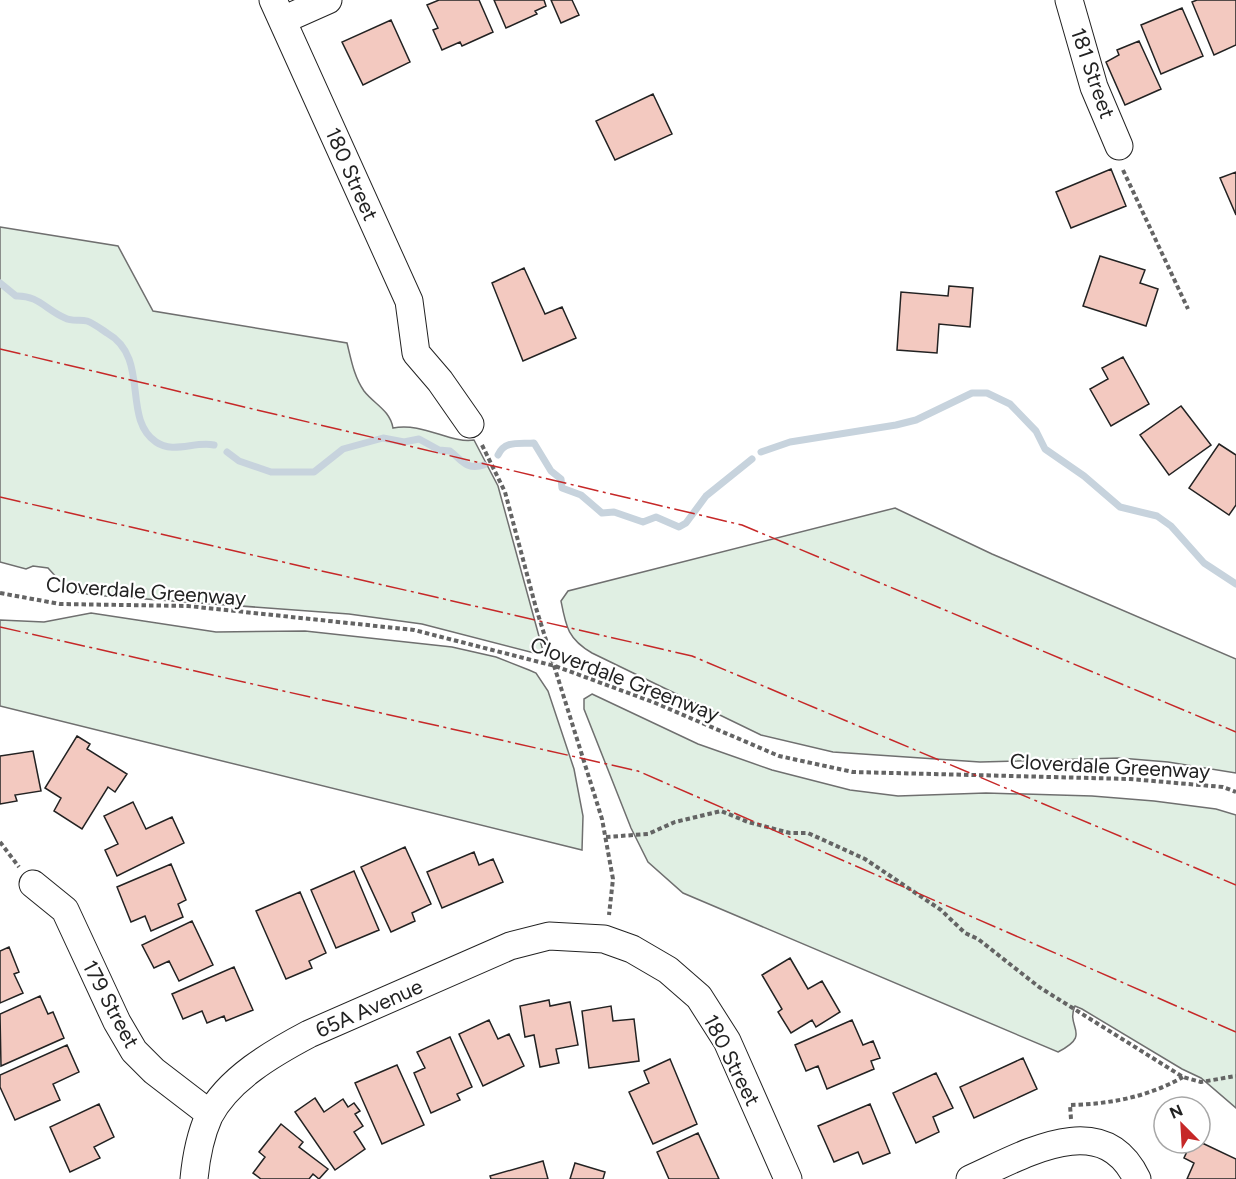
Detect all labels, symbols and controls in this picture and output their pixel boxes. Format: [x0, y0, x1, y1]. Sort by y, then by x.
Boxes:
street label: 181 Street [1066, 24, 1120, 122]
street label: 180 Street [320, 124, 384, 224]
street label: Cloverdale Greenway [45, 572, 247, 610]
street label: Cloverdale Greenway [527, 631, 723, 727]
street label: Cloverdale Greenway [1009, 748, 1211, 784]
street label: 179 Street [77, 956, 145, 1052]
street label: 65A Avenue [312, 973, 426, 1043]
street label: 180 Street [698, 1010, 766, 1110]
north arrow [1152, 1095, 1212, 1155]
text: N [1167, 1101, 1186, 1123]

